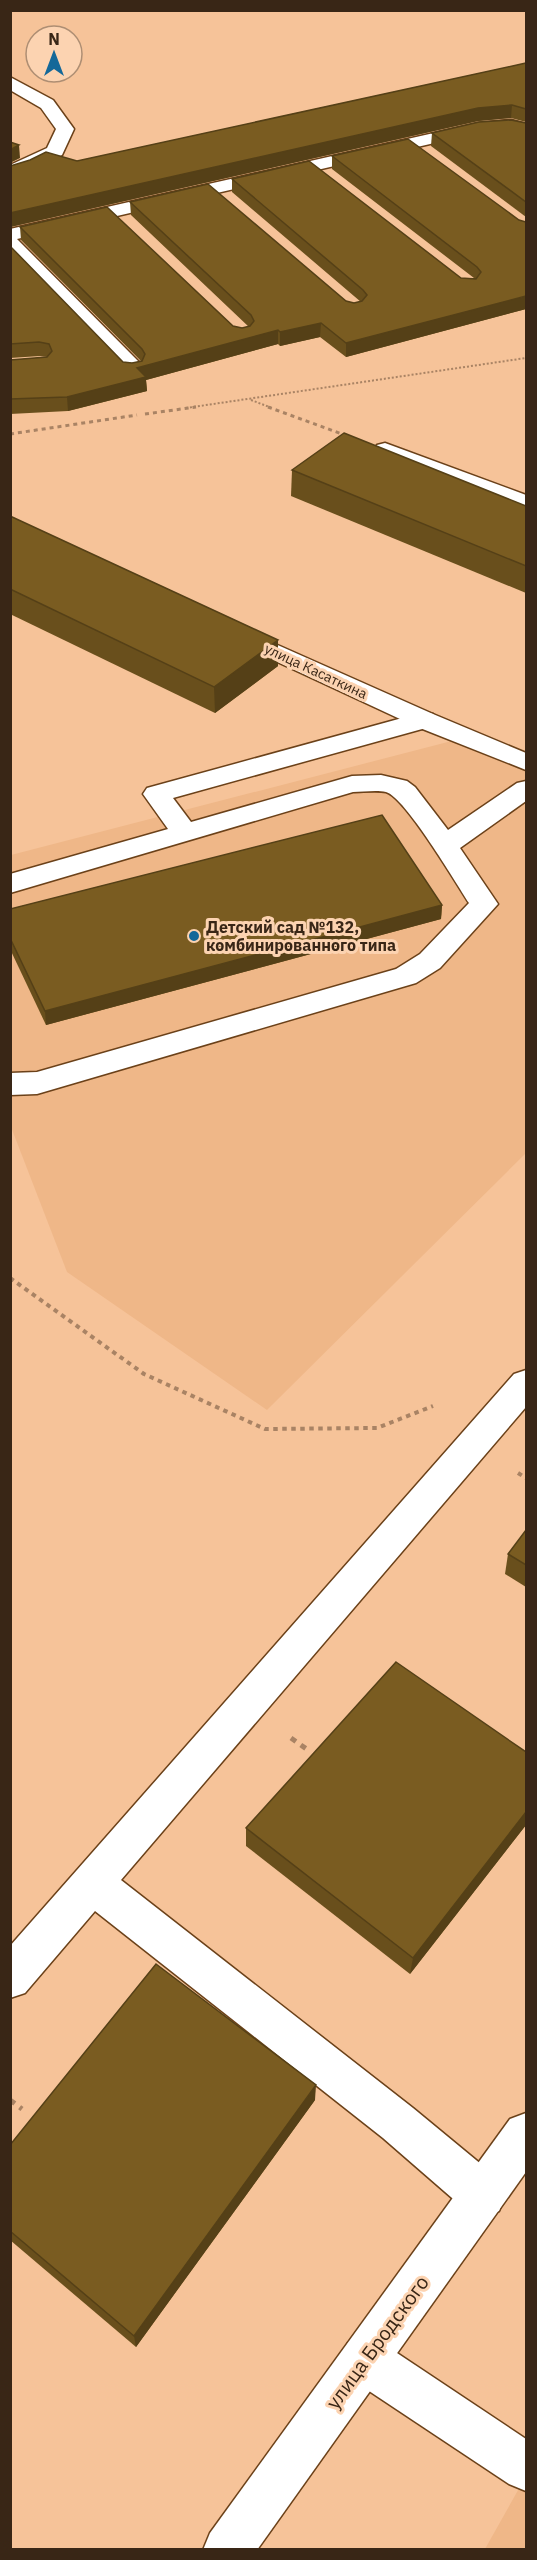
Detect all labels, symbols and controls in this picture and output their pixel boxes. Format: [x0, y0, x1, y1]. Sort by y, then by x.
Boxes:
north arrow [24, 24, 84, 84]
text: N [48, 29, 60, 49]
street label: улица Касаткина [262, 639, 371, 703]
place label: Детский сад №132, комбинированного типа [206, 917, 396, 955]
marker: Детский сад №132, комбинированного типа [187, 929, 201, 943]
street label: улица Бродского [319, 2270, 435, 2414]

